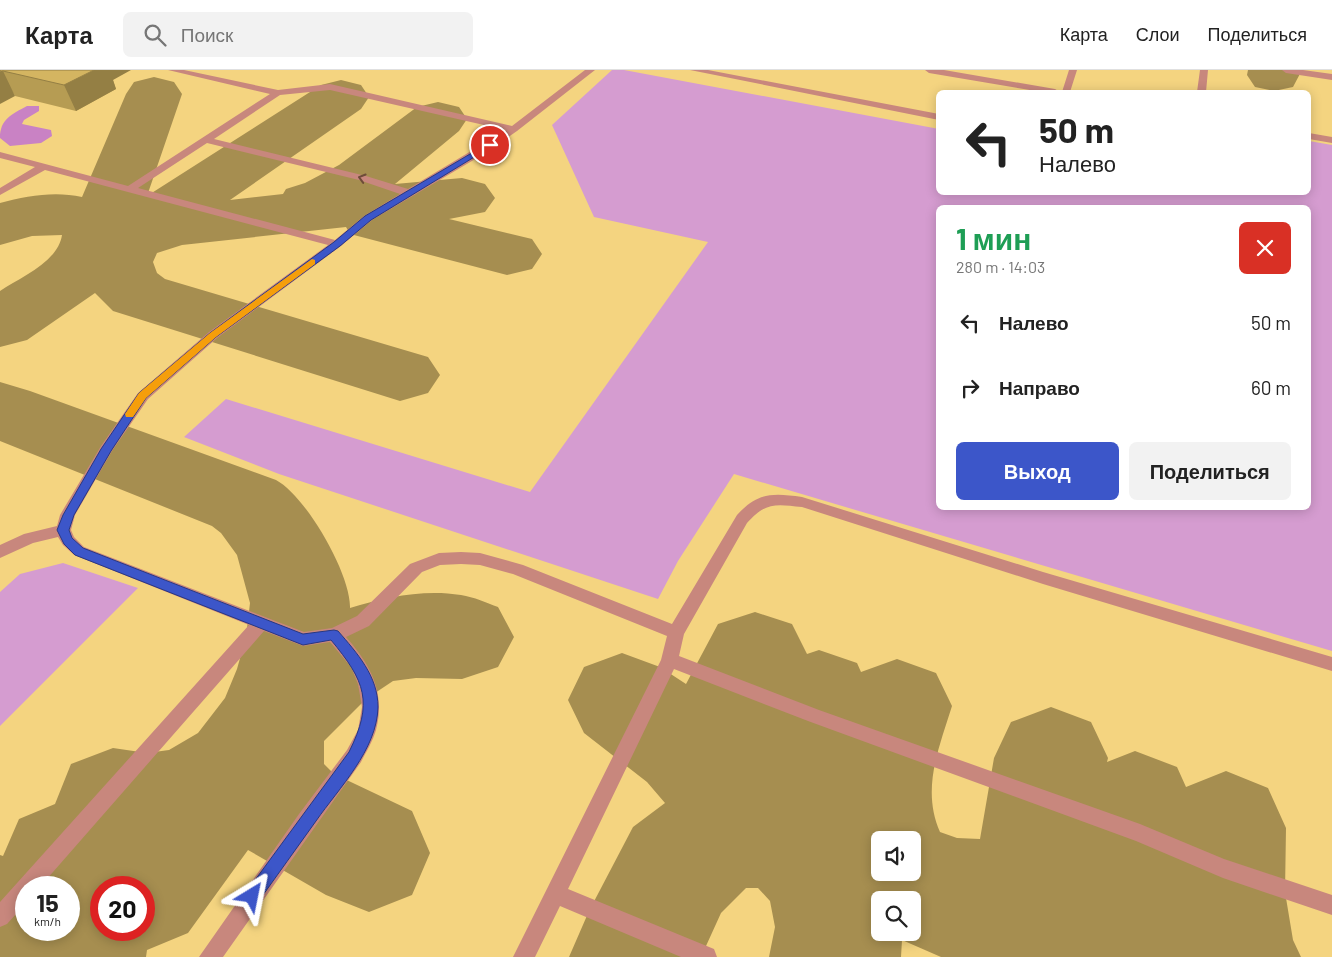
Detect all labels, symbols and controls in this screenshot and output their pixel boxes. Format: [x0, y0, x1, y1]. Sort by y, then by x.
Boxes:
search box [123, 12, 473, 57]
text: Карта [25, 20, 93, 49]
icon: search [141, 21, 169, 49]
text: Поиск [181, 23, 233, 46]
text: Карта [1060, 23, 1108, 45]
text: Слои [1136, 23, 1180, 45]
text: Поделиться [1208, 23, 1307, 45]
text: 50 m [1039, 108, 1114, 150]
icon: left [956, 110, 1021, 175]
pin [469, 124, 511, 166]
icon: arrive [476, 131, 504, 159]
text: Налево [1039, 150, 1116, 176]
one-way arrow [358, 174, 366, 184]
text: 1 мин [956, 220, 1031, 256]
button: close [1239, 222, 1291, 274]
text: 280 m · 14:03 [956, 257, 1045, 276]
icon: left [956, 309, 984, 337]
text: Налево [999, 311, 1069, 334]
text: 50 m [1251, 311, 1291, 334]
icon: right [956, 374, 984, 402]
text: Направо [999, 376, 1080, 399]
text: 60 m [1251, 376, 1291, 399]
button: Выход [956, 442, 1119, 500]
button: Поделиться [1129, 442, 1291, 500]
map controls [871, 831, 921, 941]
button: sound [871, 831, 921, 881]
position arrow [225, 869, 277, 921]
speed limit sign: 20 [90, 876, 155, 941]
text: 15 [36, 887, 59, 917]
button: search [871, 891, 921, 941]
text: km/h [34, 914, 61, 928]

